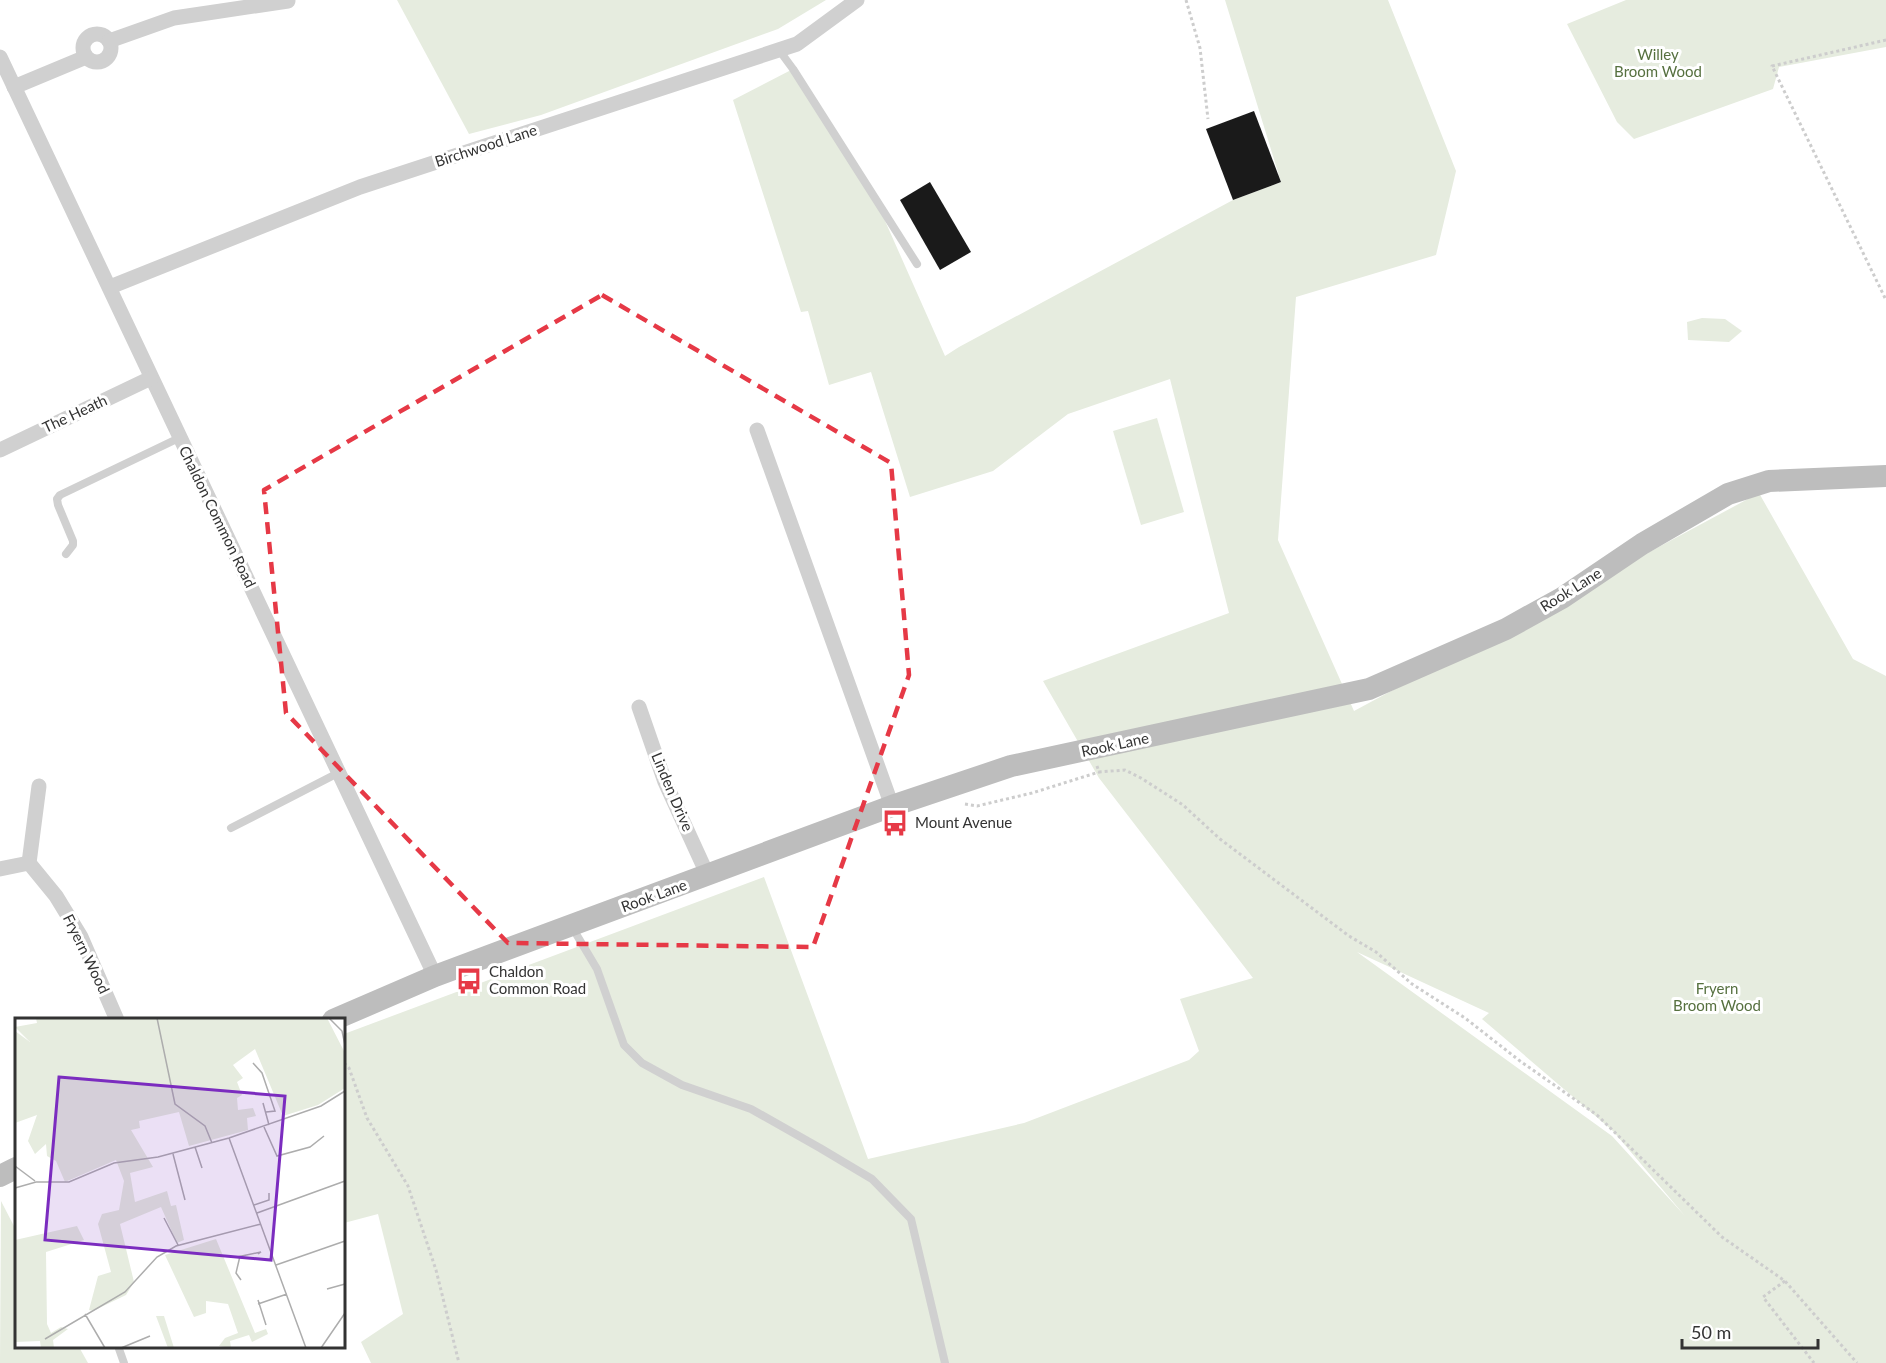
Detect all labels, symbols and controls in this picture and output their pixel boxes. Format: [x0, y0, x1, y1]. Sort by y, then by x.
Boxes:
park label: Willey Broom Wood [1614, 45, 1702, 80]
street label: Birchwood Lane [432, 120, 539, 170]
street label: The Heath [39, 390, 110, 436]
street label: Chaldon Common Road [176, 443, 260, 590]
street label: Rook Lane [1537, 563, 1604, 615]
street label: Rook Lane [1079, 728, 1150, 760]
street label: Linden Drive [648, 749, 698, 834]
bus stop icon: Mount Avenue [880, 808, 910, 838]
place label: Mount Avenue [915, 813, 1012, 831]
street label: Rook Lane [618, 875, 689, 915]
street label: Fryern Wood [60, 911, 114, 996]
place label: Chaldon Common Road [489, 962, 586, 997]
bus stop icon: Chaldon Common Road [454, 966, 484, 996]
park label: Fryern Broom Wood [1673, 979, 1761, 1014]
inset map [15, 1018, 345, 1348]
scale bar [1682, 1312, 1818, 1350]
text: 50 m [1691, 1321, 1731, 1343]

